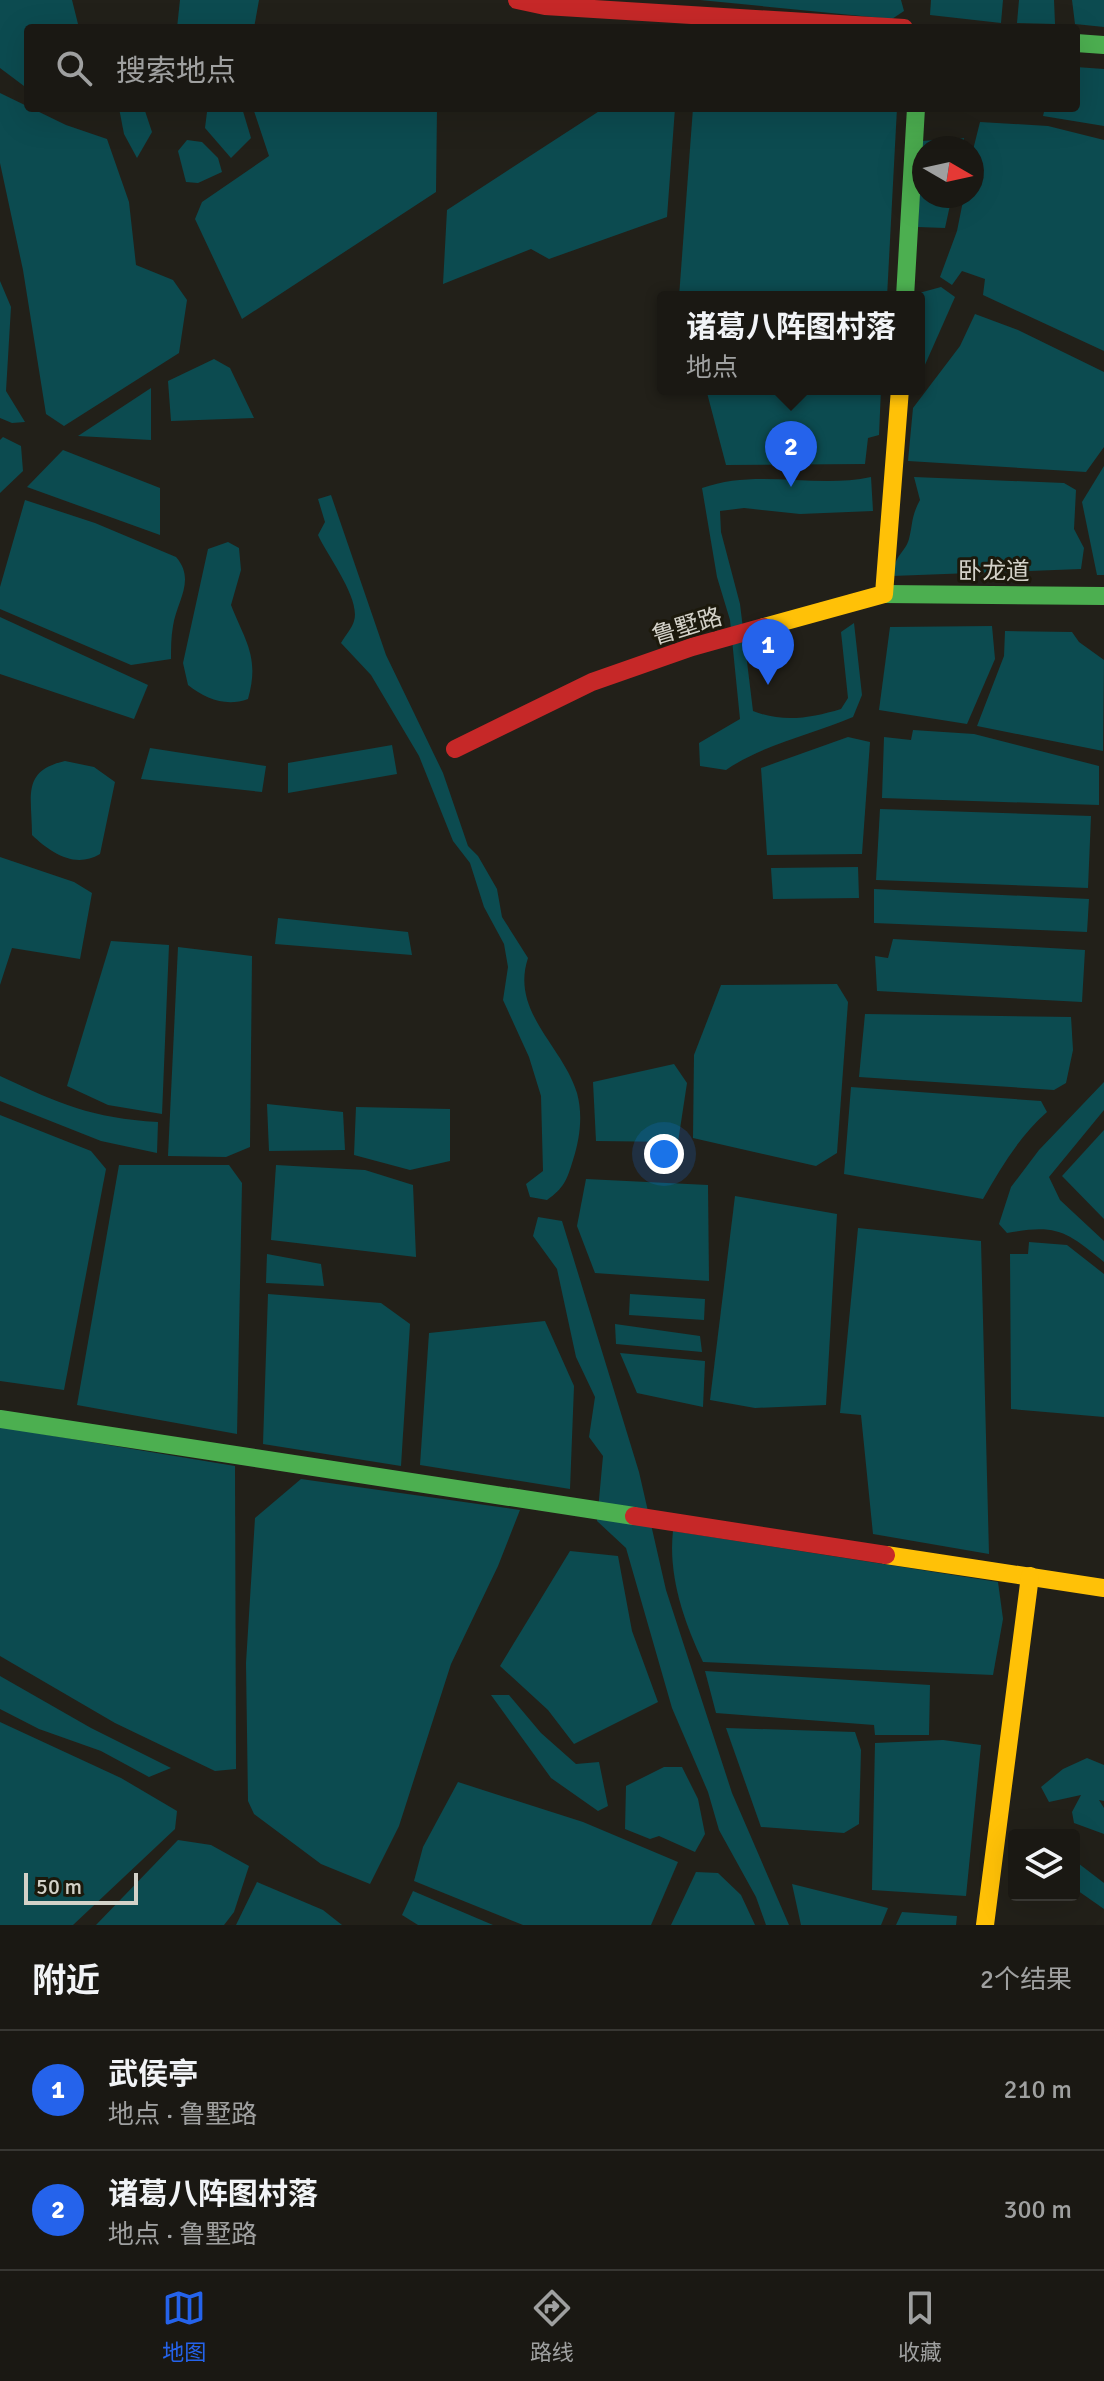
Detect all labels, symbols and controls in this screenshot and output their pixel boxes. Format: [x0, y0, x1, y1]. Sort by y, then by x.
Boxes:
search box [24, 24, 1080, 112]
icon: search [52, 46, 96, 90]
text: 搜索地点 [116, 53, 236, 90]
north arrow [912, 136, 984, 208]
popup [657, 291, 925, 395]
text: 诸葛八阵图村落 [686, 309, 896, 346]
text: 地点 [686, 352, 738, 384]
pin: 2 [765, 421, 817, 487]
street label: 卧龙道 [958, 556, 1030, 586]
street label: 鲁墅路 [648, 601, 726, 651]
pin: 1 [742, 619, 794, 685]
your location [644, 1134, 684, 1174]
map controls [1008, 1829, 1080, 1901]
button: layers [1008, 1829, 1080, 1901]
scale bar [24, 1869, 138, 1905]
text: 50 m [36, 1873, 82, 1900]
text: 附近 [32, 1960, 100, 2002]
text: 2个结果 [980, 1964, 1072, 1996]
text: 武侯亭 [108, 2056, 198, 2093]
text: 1 [51, 2074, 65, 2106]
text: 210 m [1003, 2074, 1072, 2106]
text: 地点 · 鲁墅路 [108, 2099, 257, 2131]
text: 诸葛八阵图村落 [108, 2176, 318, 2213]
text: 2 [51, 2194, 65, 2226]
text: 300 m [1003, 2194, 1072, 2226]
text: 地点 · 鲁墅路 [108, 2219, 257, 2251]
tab: 地图 [162, 2286, 206, 2366]
tab: 路线 [530, 2286, 574, 2366]
tab: 收藏 [898, 2286, 942, 2366]

